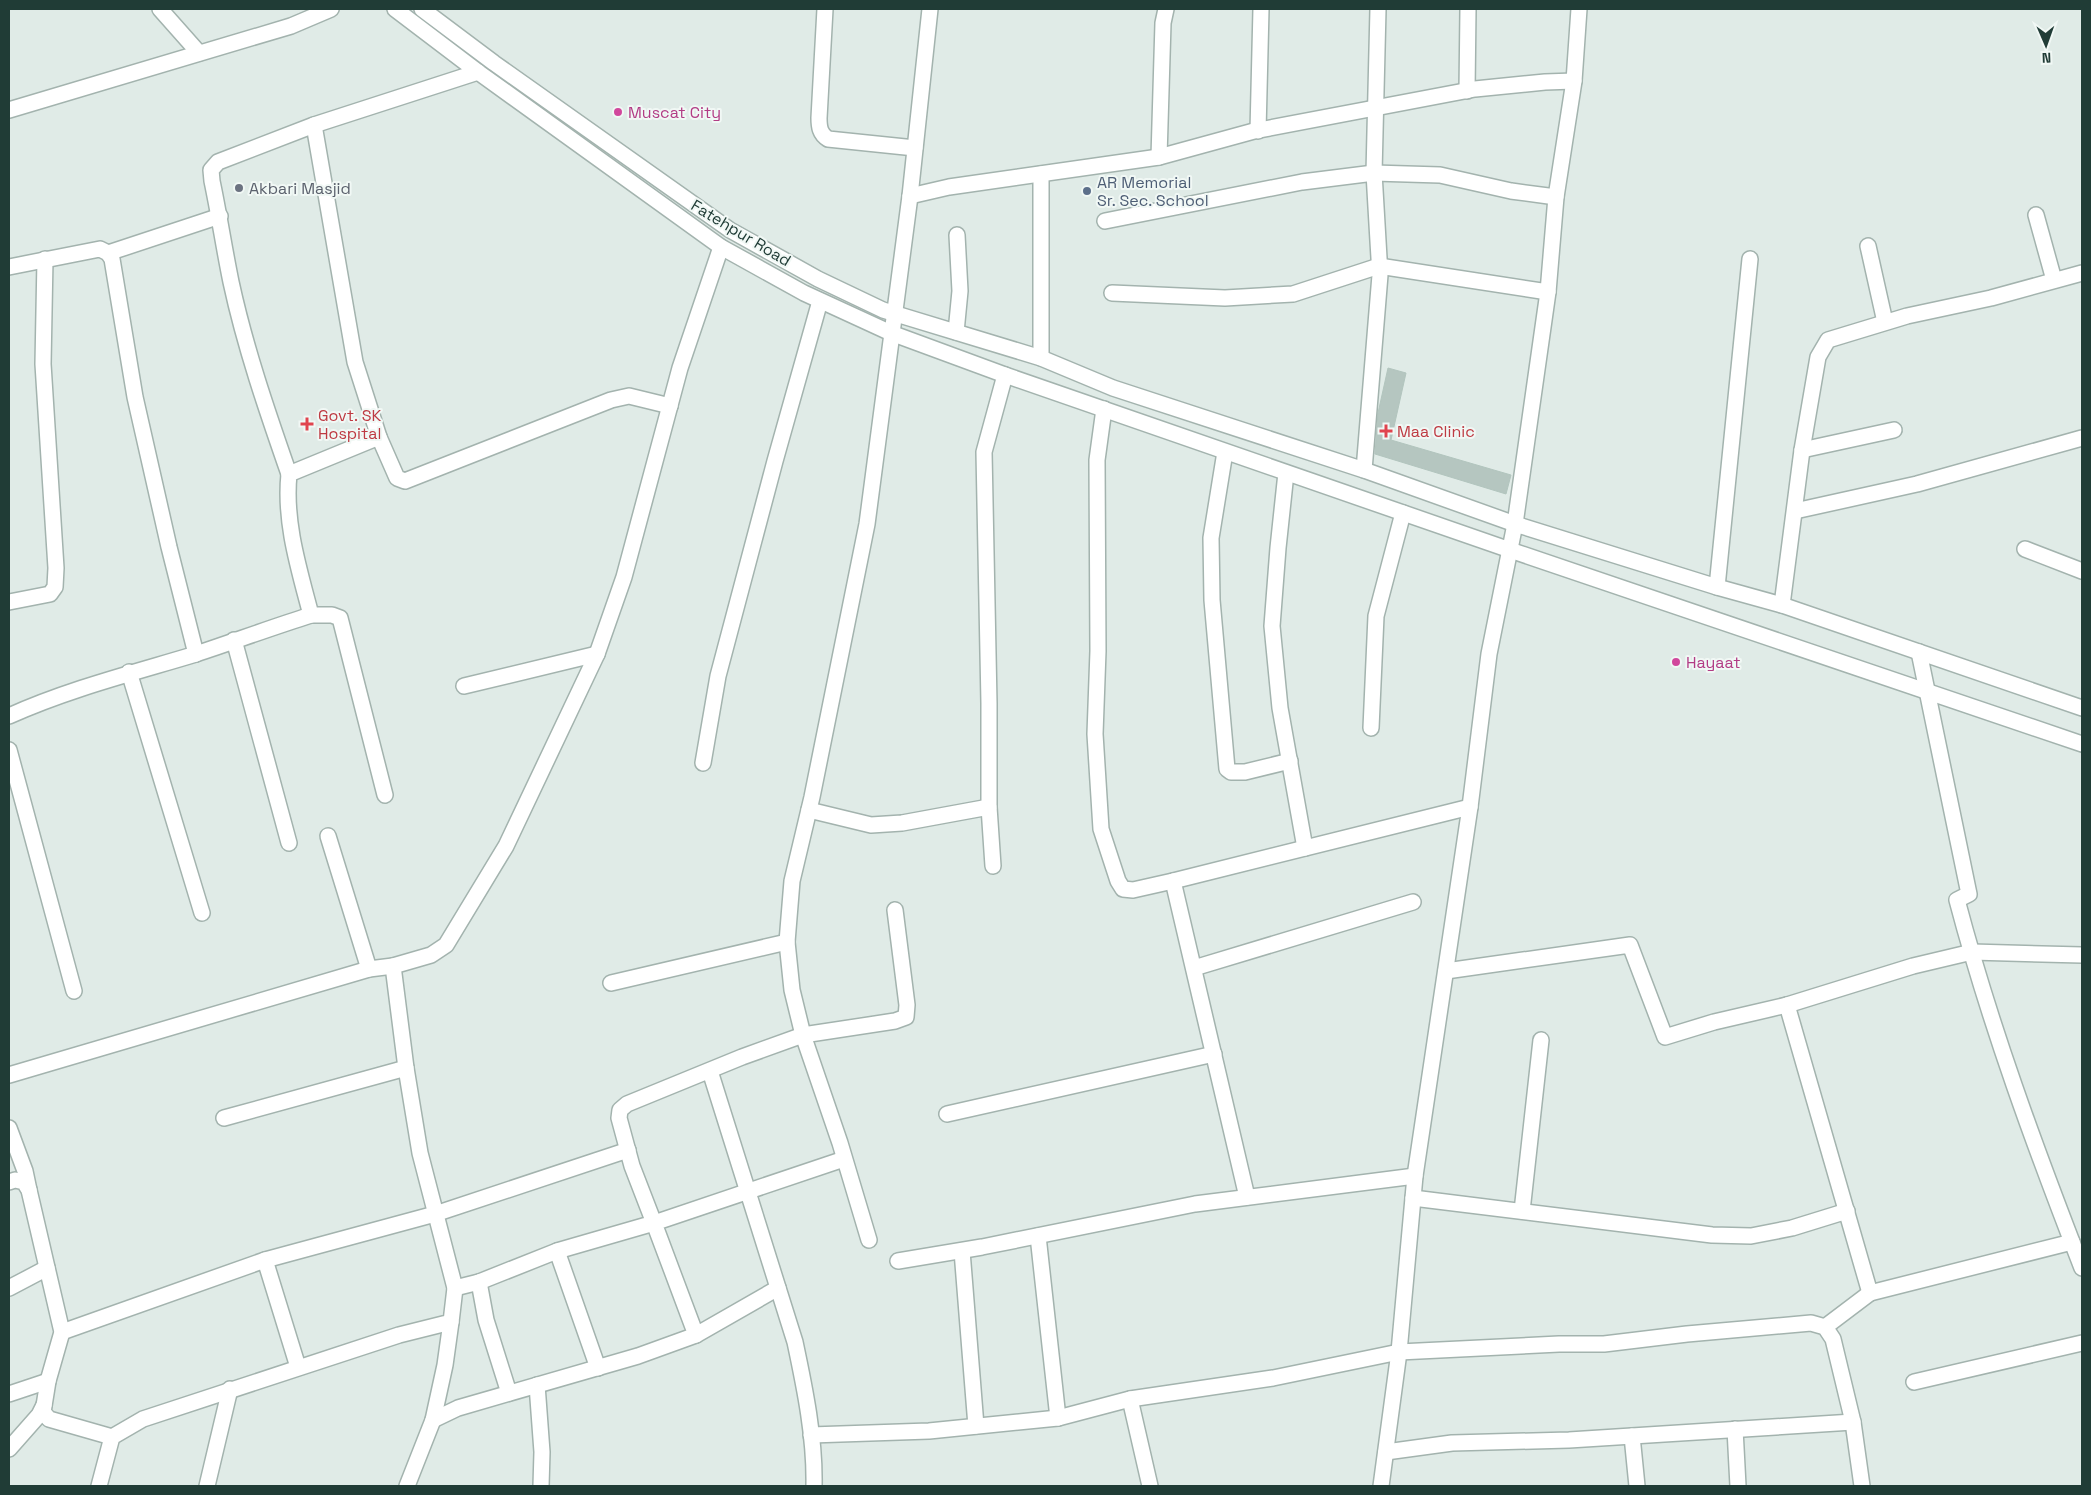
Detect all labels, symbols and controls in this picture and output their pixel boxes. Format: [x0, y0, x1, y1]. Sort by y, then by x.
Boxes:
north arrow [2021, 20, 2071, 70]
text: N [2041, 49, 2051, 67]
place label: Muscat City [628, 102, 721, 123]
marker: Muscat City [612, 106, 624, 118]
place label: AR Memorial Sr. Sec. School [1097, 172, 1209, 211]
place label: Akbari Masjid [249, 178, 351, 199]
marker: Akbari Masjid [233, 182, 245, 194]
marker: AR Memorial Sr. Sec. School [1081, 185, 1093, 197]
street label: Fatehpur Road [687, 195, 795, 271]
place label: Govt. SK Hospital [318, 405, 382, 444]
marker: Govt. SK Hospital [300, 417, 314, 431]
place label: Maa Clinic [1397, 421, 1475, 442]
marker: Maa Clinic [1379, 424, 1393, 438]
place label: Hayaat [1686, 652, 1741, 673]
marker: Hayaat [1670, 656, 1682, 668]

